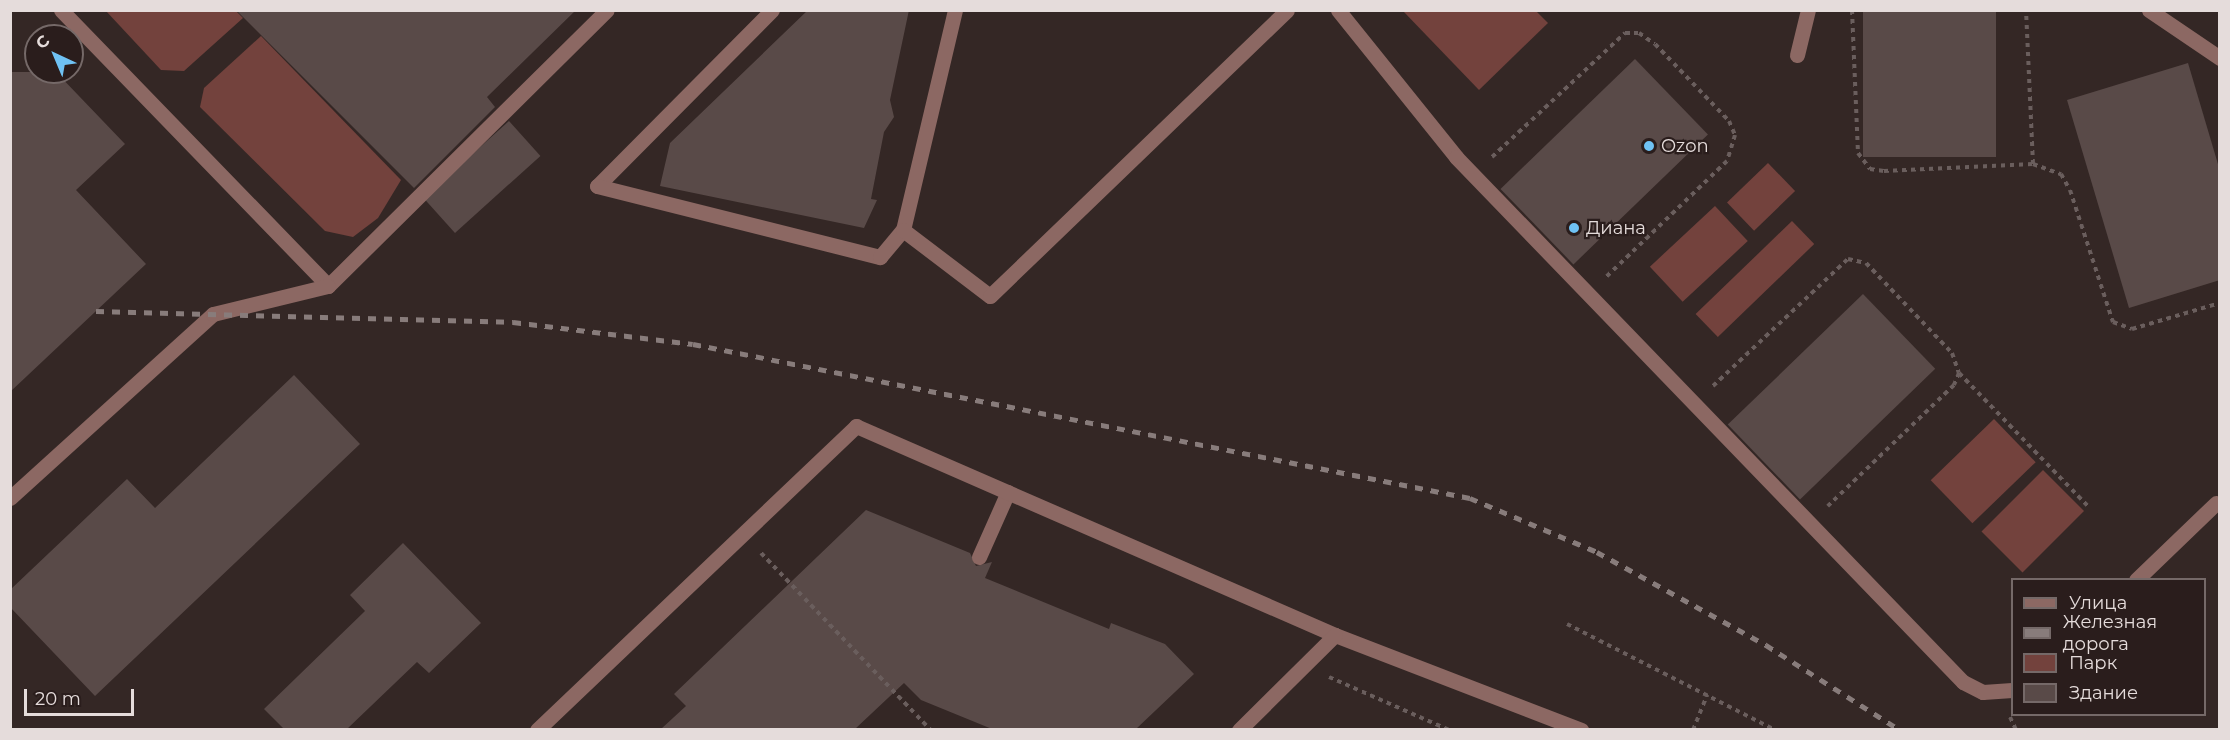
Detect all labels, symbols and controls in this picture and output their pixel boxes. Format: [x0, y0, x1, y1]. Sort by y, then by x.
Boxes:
north arrow [24, 24, 84, 84]
text: С [32, 31, 53, 53]
place label: Ozon [1661, 135, 1709, 157]
marker: Ozon [1642, 139, 1656, 153]
place label: Диана [1586, 217, 1646, 239]
marker: Диана [1567, 221, 1581, 235]
legend [2011, 578, 2206, 716]
text: Улица [2069, 592, 2127, 614]
text: Железная дорога [2063, 611, 2157, 655]
text: Парк [2069, 652, 2117, 674]
scale bar [27, 677, 136, 715]
text: Здание [2069, 682, 2138, 704]
text: 20 m [35, 688, 81, 710]

